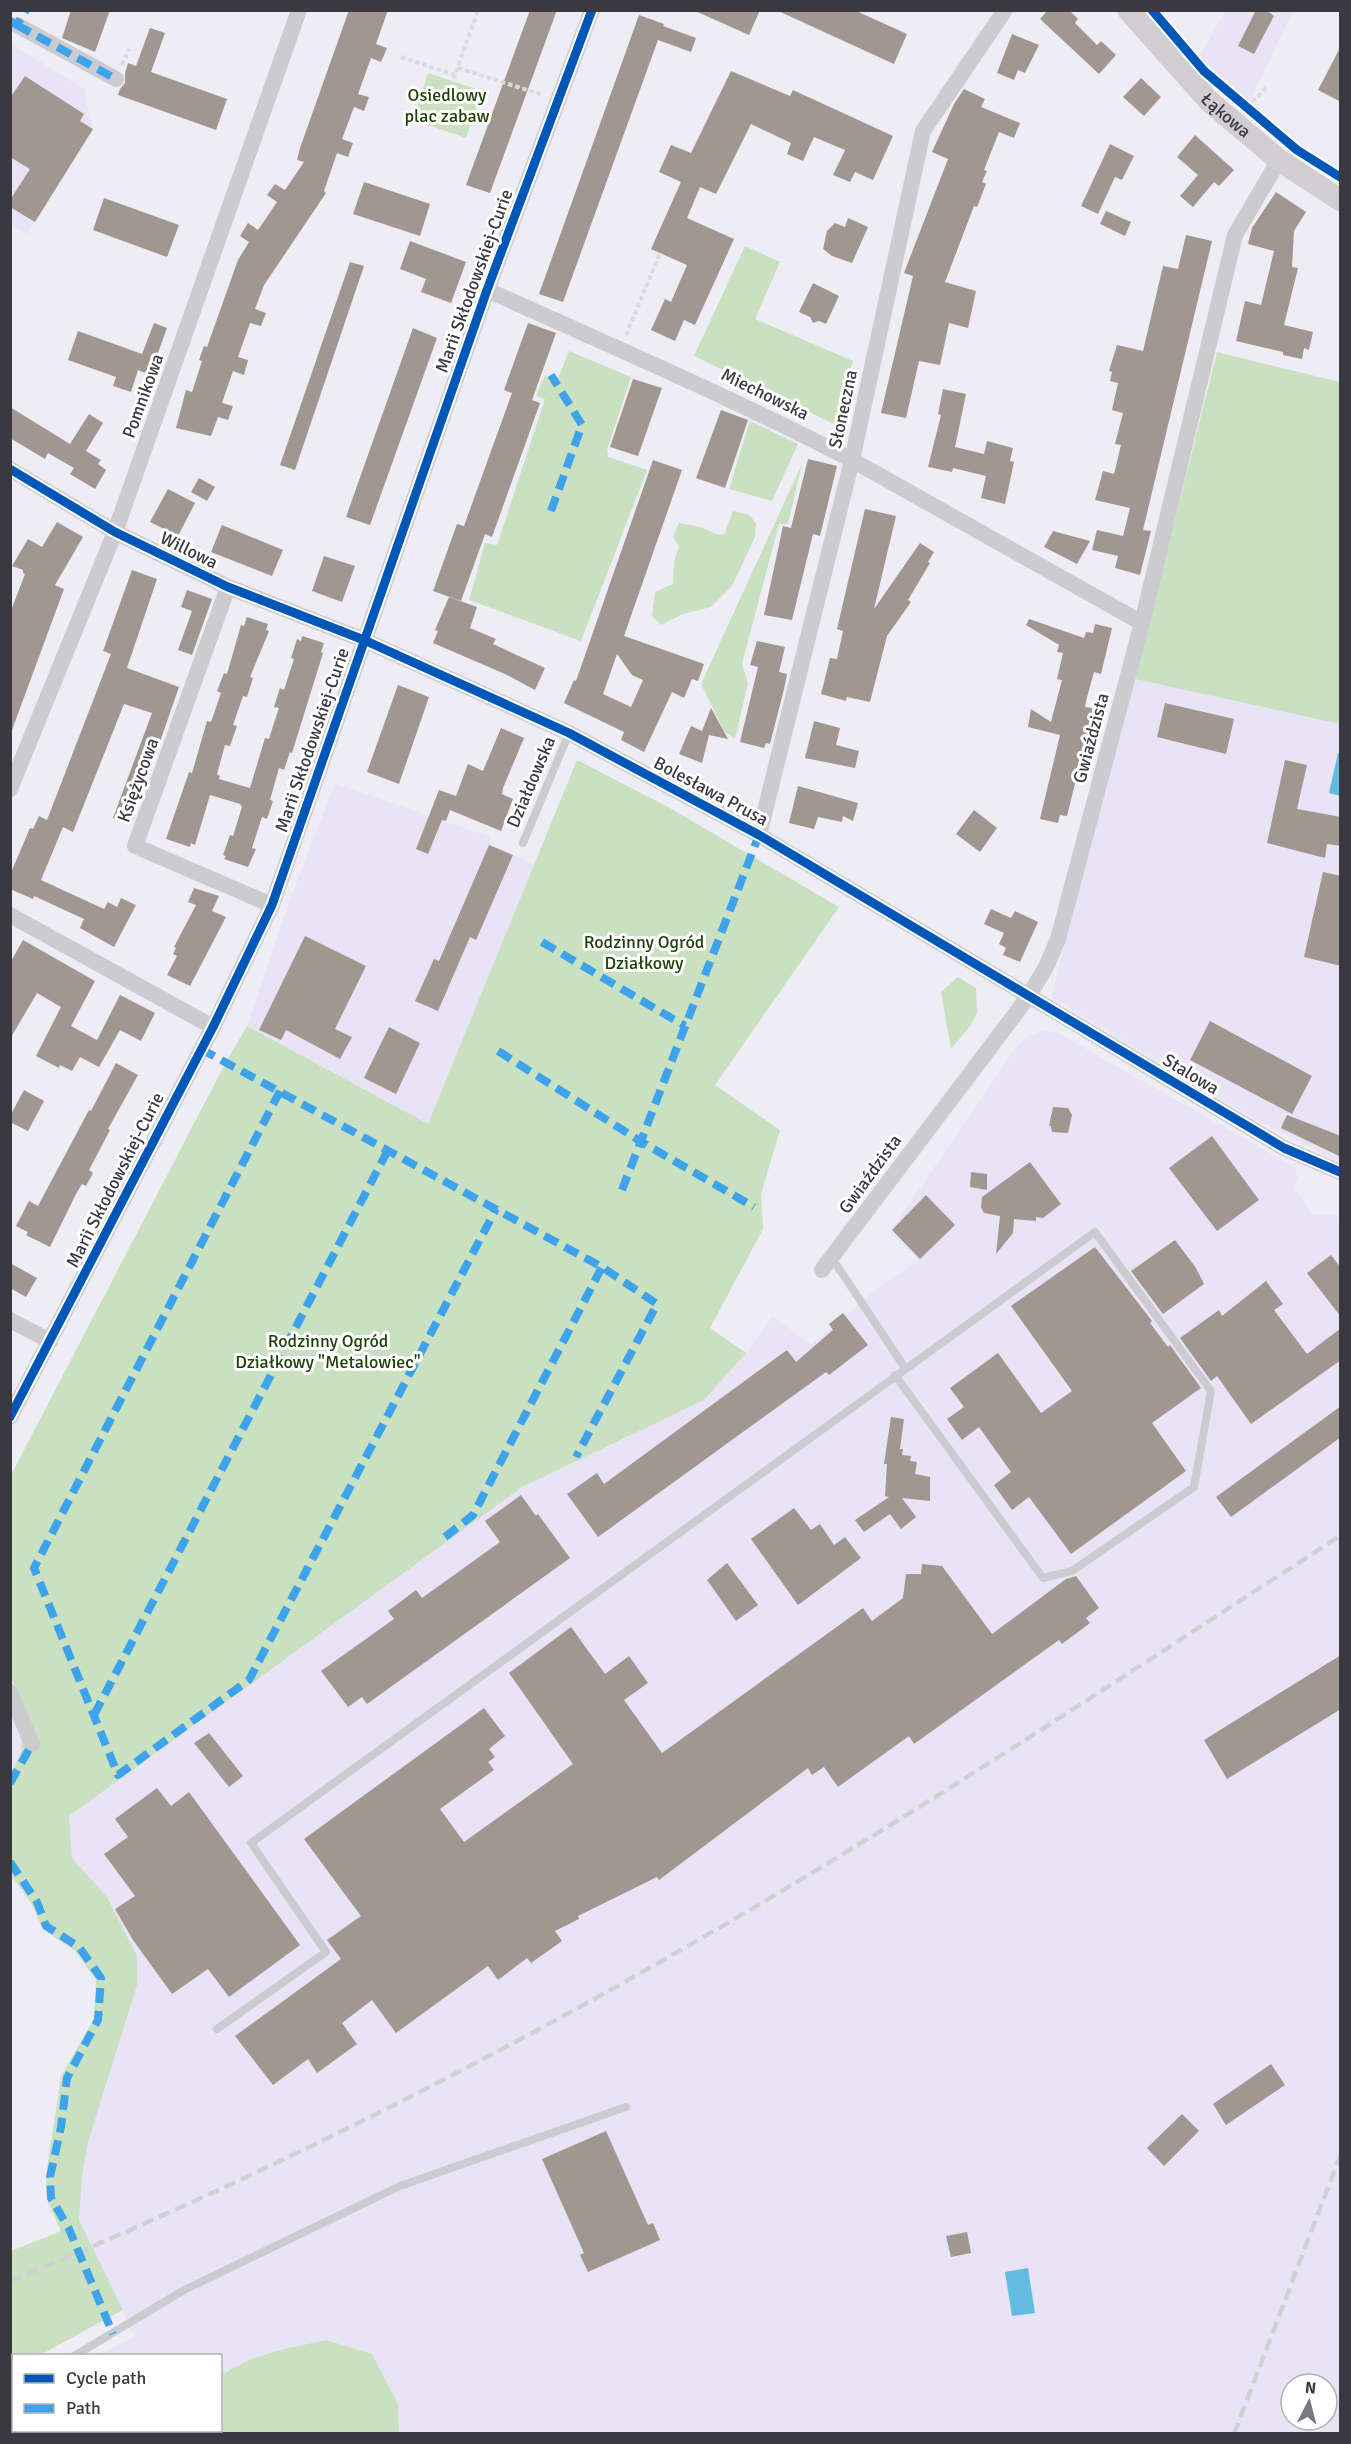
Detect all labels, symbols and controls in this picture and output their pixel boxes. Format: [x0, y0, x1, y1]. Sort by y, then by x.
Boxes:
park label: Osiedlowy plac zabaw [405, 84, 489, 127]
street label: Łąkowa [1196, 88, 1255, 143]
street label: Marii Skłodowskiej-Curie [431, 186, 517, 376]
street label: Pomnikowa [118, 351, 168, 441]
street label: Miechowska [718, 363, 812, 425]
street label: Słoneczna [824, 368, 862, 450]
street label: Willowa [157, 527, 221, 573]
street label: Marii Skłodowskiej-Curie [270, 645, 354, 835]
street label: Gwiaździsta [1068, 690, 1114, 786]
street label: Działdowska [502, 733, 560, 831]
street label: Księżycowa [113, 735, 163, 825]
street label: Bolesława Prusa [650, 752, 772, 830]
park label: Rodzinny Ogród Działkowy [584, 931, 704, 974]
street label: Stalowa [1159, 1049, 1223, 1099]
street label: Marii Skłodowskiej-Curie [61, 1089, 169, 1271]
street label: Gwiaździsta [834, 1130, 906, 1218]
park label: Rodzinny Ogród Działkowy "Metalowiec" [235, 1330, 421, 1373]
legend [12, 2354, 222, 2432]
text: Cycle path [66, 2367, 146, 2389]
north arrow [1279, 2372, 1339, 2432]
text: N [1304, 2378, 1317, 2399]
text: Path [66, 2397, 101, 2419]

